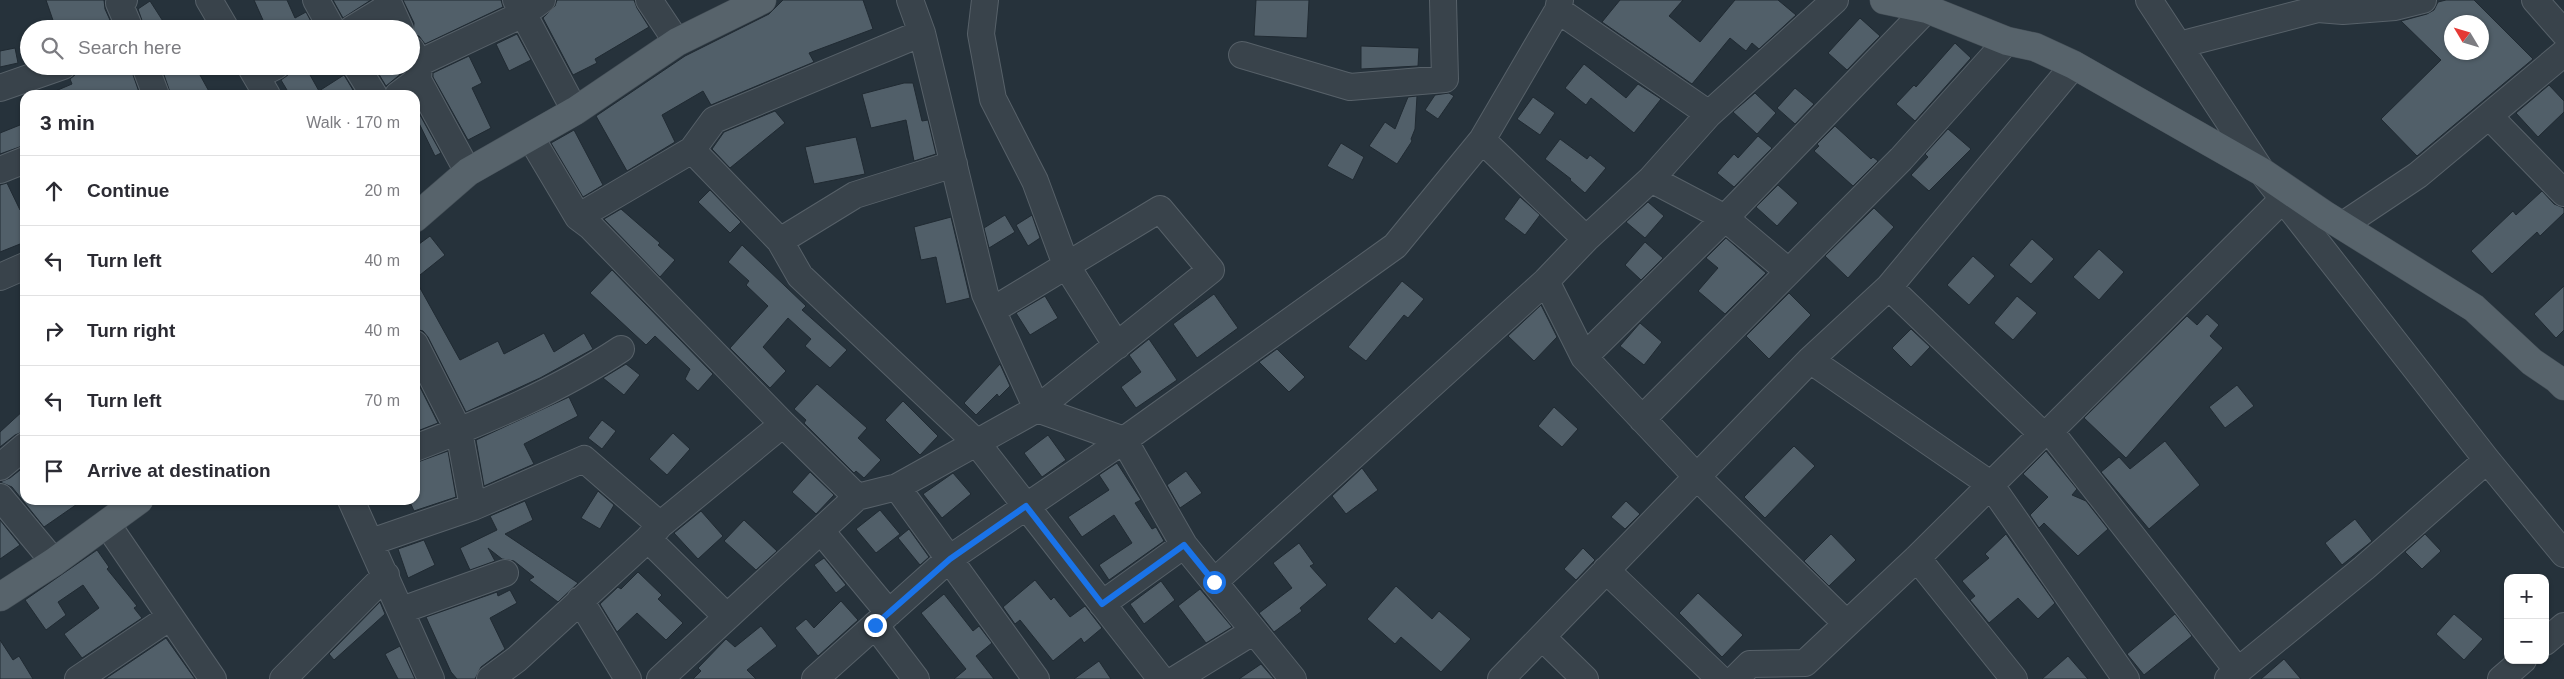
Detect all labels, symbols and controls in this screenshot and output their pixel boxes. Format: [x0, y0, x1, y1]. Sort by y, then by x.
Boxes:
north arrow [2444, 15, 2489, 60]
search box [20, 20, 420, 75]
icon: search [38, 34, 66, 62]
text: Search here [78, 37, 182, 58]
text: 3 min [40, 111, 95, 134]
text: Walk · 170 m [306, 114, 400, 131]
icon: ahead [40, 177, 68, 205]
text: Continue [87, 180, 169, 201]
text: 20 m [364, 182, 400, 199]
icon: left [40, 247, 68, 275]
text: Turn left [87, 250, 162, 271]
text: 40 m [364, 252, 400, 269]
icon: right [40, 317, 68, 345]
text: Turn right [87, 320, 175, 341]
text: 40 m [364, 322, 400, 339]
icon: left [40, 387, 68, 415]
text: Turn left [87, 390, 162, 411]
text: 70 m [364, 392, 400, 409]
icon: arrive [40, 457, 68, 485]
text: Arrive at destination [87, 460, 271, 481]
route start [1203, 571, 1226, 594]
map controls [2504, 574, 2549, 664]
button: + [2504, 574, 2549, 619]
route end [864, 614, 887, 637]
button: − [2504, 619, 2549, 664]

